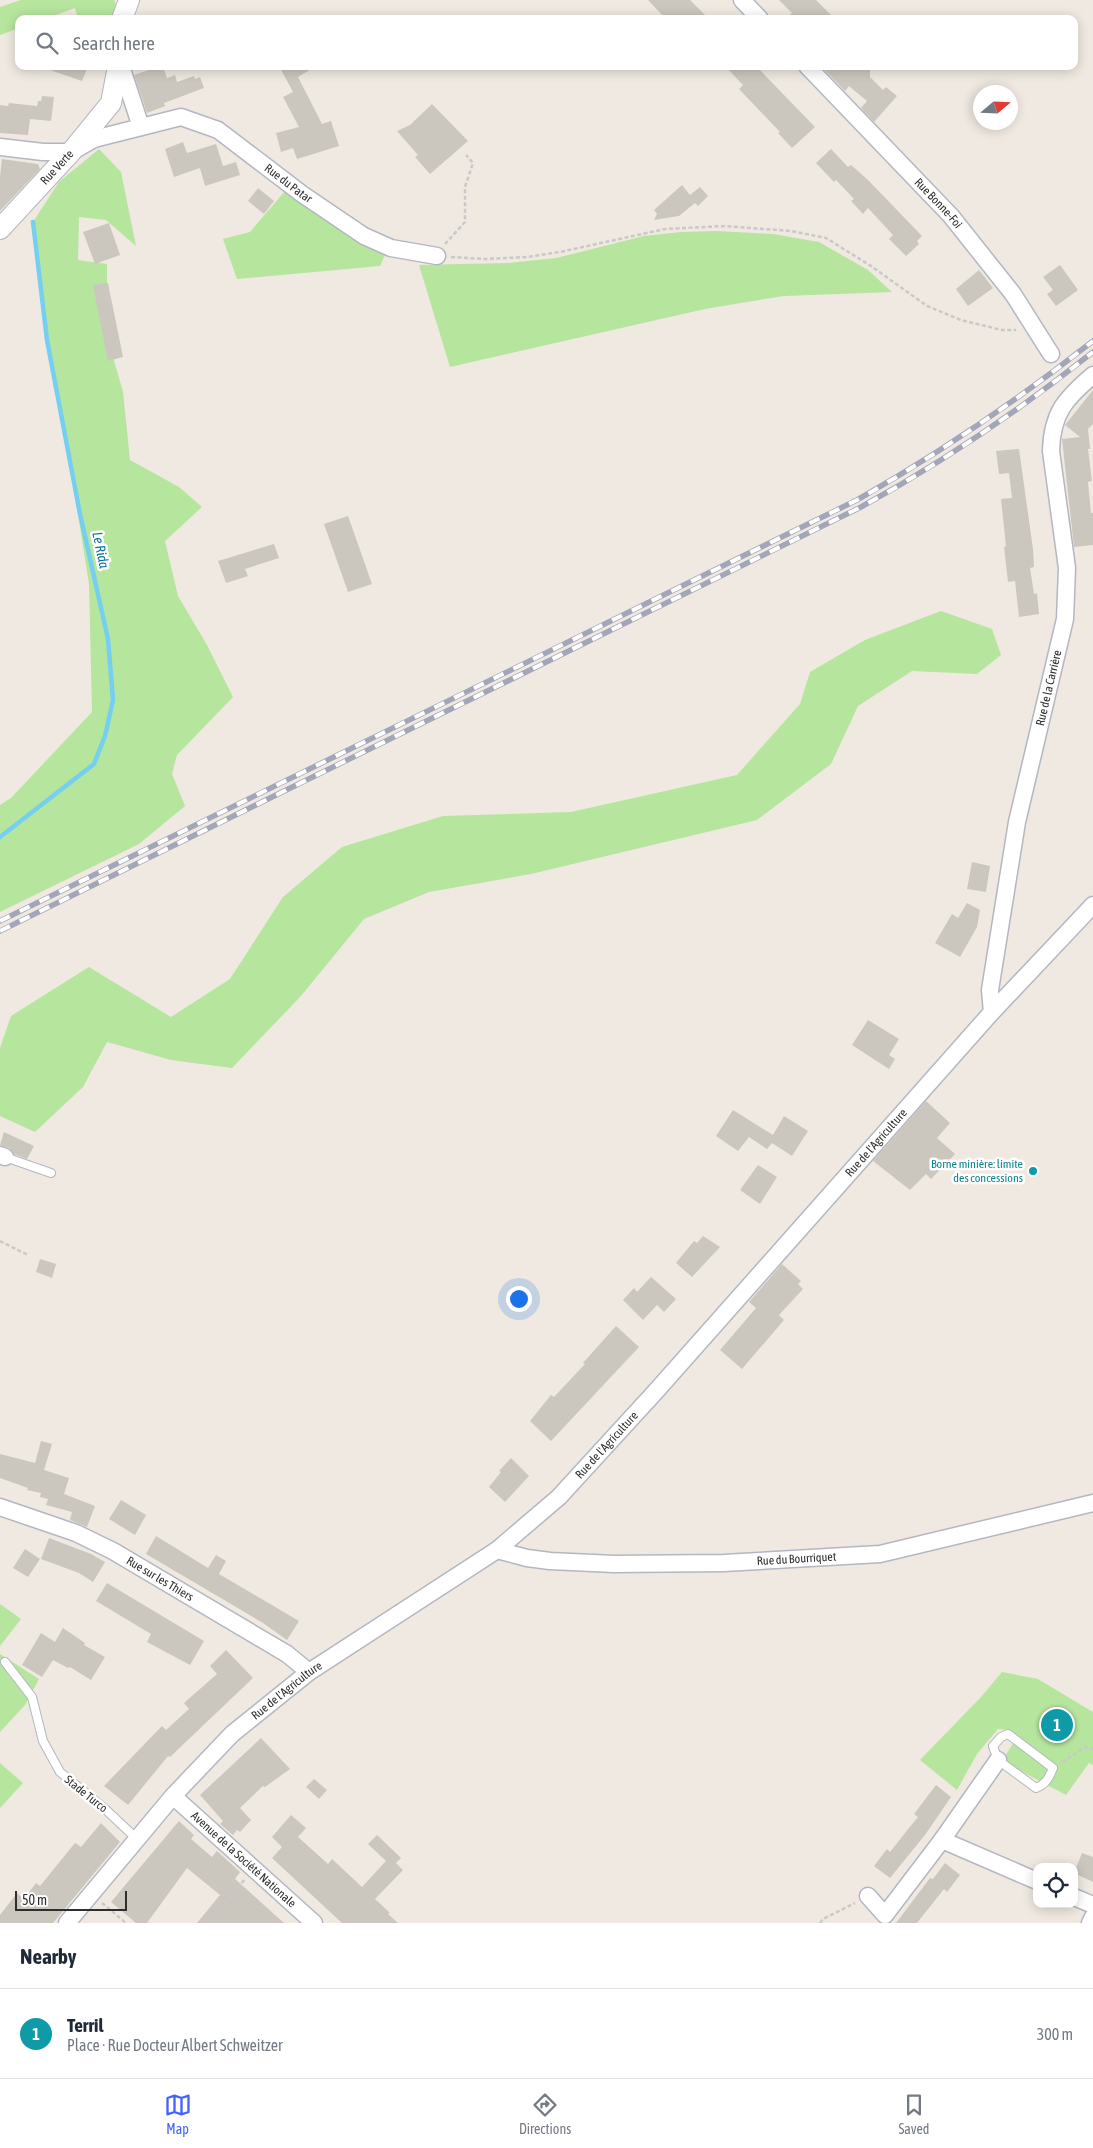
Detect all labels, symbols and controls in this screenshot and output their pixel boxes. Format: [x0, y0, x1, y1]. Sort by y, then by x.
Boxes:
search box [15, 15, 1078, 70]
icon: search [33, 29, 61, 57]
text: Search here [73, 32, 155, 54]
north arrow [973, 85, 1018, 130]
street label: Rue Verte [38, 147, 76, 187]
street label: Rue du Patar [262, 161, 315, 206]
street label: Rue Bonne-Foi [912, 175, 965, 231]
water label: Le Rida [89, 530, 113, 570]
street label: Rue de la Carrière [1033, 649, 1064, 727]
street label: Rue de l'Agriculture [842, 1106, 910, 1180]
place label: Borne minière: limite des concessions [931, 1157, 1023, 1185]
marker: Borne minière: limite des concessions [1027, 1165, 1039, 1177]
your location [506, 1286, 532, 1312]
street label: Rue de l'Agriculture [572, 1409, 641, 1481]
street label: Rue du Bourriquet [756, 1550, 837, 1568]
street label: Rue sur les Thiers [124, 1554, 196, 1604]
street label: Rue de l'Agriculture [249, 1658, 325, 1723]
pin: 1 [1041, 1706, 1073, 1744]
street label: Stade Turco [62, 1773, 110, 1816]
street label: Avenue de la Société Nationale [188, 1809, 299, 1910]
map controls [1033, 1863, 1078, 1908]
button: locate [1033, 1863, 1078, 1908]
scale bar [15, 1888, 128, 1911]
text: 50 m [22, 1892, 47, 1908]
text: Nearby [20, 1944, 76, 1968]
text: Terril [67, 2014, 103, 2036]
text: 1 [32, 2025, 40, 2043]
text: 300 m [1037, 2025, 1073, 2043]
text: Place · Rue Docteur Albert Schweitzer [67, 2036, 283, 2054]
tab: Map [164, 2091, 192, 2137]
tab: Directions [519, 2091, 571, 2137]
tab: Saved [898, 2091, 929, 2137]

